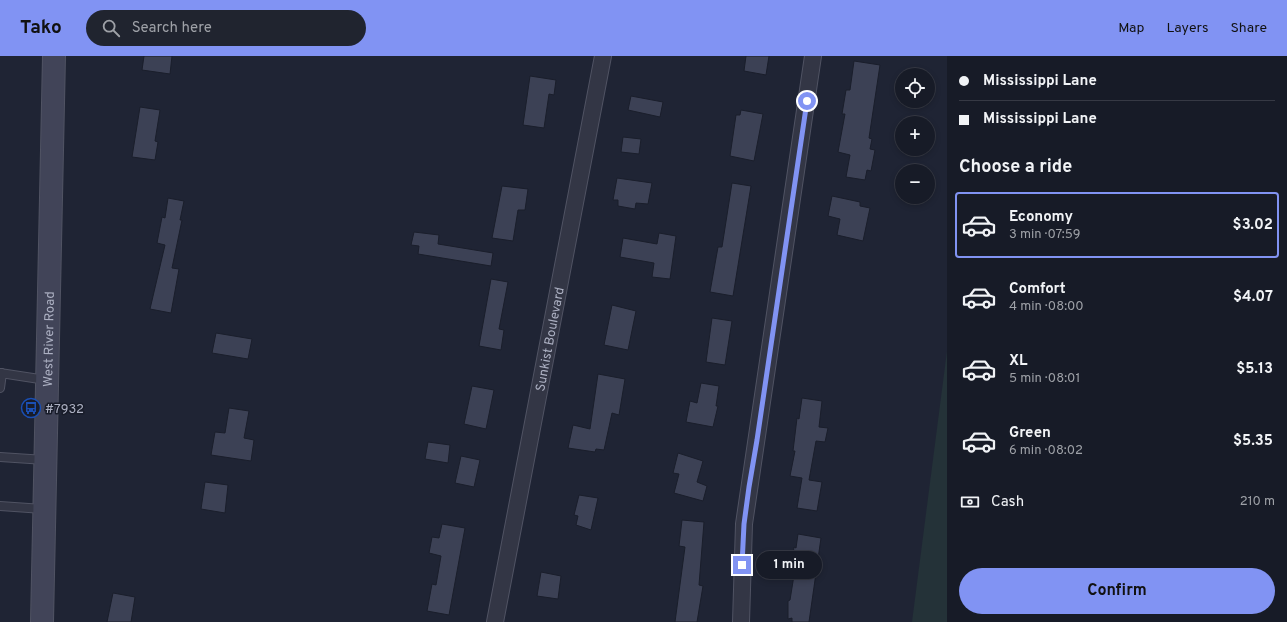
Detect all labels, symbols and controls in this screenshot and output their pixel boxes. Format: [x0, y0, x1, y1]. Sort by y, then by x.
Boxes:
search box [86, 10, 366, 46]
text: Tako [20, 16, 62, 40]
icon: search [100, 17, 122, 39]
text: Search here [132, 19, 212, 38]
text: Map [1118, 20, 1144, 37]
text: Layers [1166, 20, 1208, 37]
text: Share [1230, 20, 1267, 37]
map controls [895, 68, 935, 204]
button: locate [895, 68, 935, 108]
text: Mississippi Lane [983, 72, 1097, 91]
route start [798, 92, 816, 110]
text: Mississippi Lane [983, 110, 1097, 129]
button: + [895, 116, 935, 156]
text: Choose a ride [959, 156, 1072, 179]
button: − [895, 164, 935, 204]
icon: car [961, 207, 997, 243]
text: Economy [1009, 208, 1073, 227]
text: $3.02 [1233, 216, 1273, 235]
text: 3 min · 07:59 [1009, 227, 1080, 243]
icon: car [961, 279, 997, 315]
text: Comfort [1009, 280, 1066, 299]
street label: Sunkist Boulevard [533, 286, 569, 393]
text: $4.07 [1233, 288, 1273, 307]
street label: West River Road [41, 291, 59, 387]
text: 4 min · 08:00 [1009, 299, 1084, 315]
icon: car [961, 351, 997, 387]
text: XL [1009, 352, 1027, 371]
text: $5.13 [1236, 360, 1273, 379]
text: 5 min · 08:01 [1009, 371, 1080, 387]
bus stop icon: #7932 [20, 397, 42, 419]
place label: #7932 [45, 402, 84, 418]
icon: car [961, 423, 997, 459]
text: Green [1009, 424, 1051, 443]
text: $5.35 [1233, 432, 1273, 451]
text: 6 min · 08:02 [1009, 443, 1083, 459]
icon: cash [959, 491, 981, 513]
text: Cash [991, 493, 1024, 512]
text: 210 m [1240, 494, 1275, 510]
callout: 1 min [756, 551, 822, 579]
route end [733, 556, 751, 574]
text: 1 min [773, 557, 805, 573]
button: Confirm [959, 568, 1275, 614]

